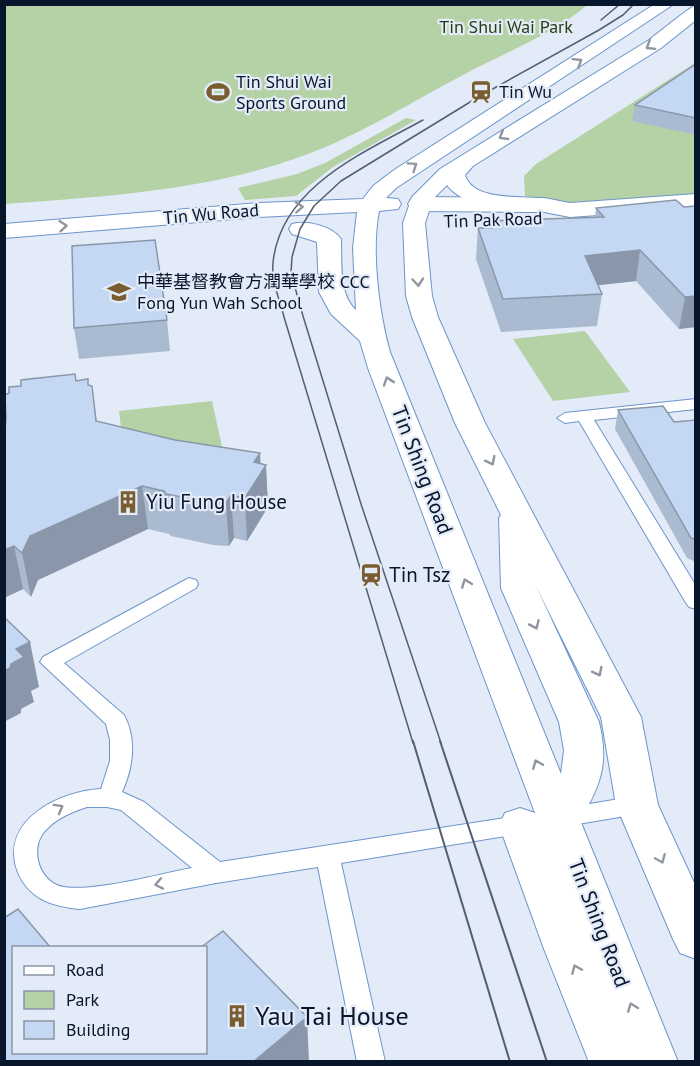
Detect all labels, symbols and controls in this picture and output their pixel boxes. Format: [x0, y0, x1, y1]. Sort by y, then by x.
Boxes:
park label: Tin Shui Wai Park [439, 15, 573, 38]
one-way arrow [646, 39, 657, 50]
one-way arrow [572, 58, 582, 70]
place label: Tin Shui Wai Sports Ground [236, 70, 346, 114]
sports icon: Tin Shui Wai Sports Ground [205, 79, 231, 105]
station icon: Tin Wu [468, 79, 494, 105]
place label: Tin Wu [499, 80, 552, 103]
one-way arrow [499, 129, 509, 140]
one-way arrow [406, 162, 417, 173]
street label: Tin Wu Road [162, 198, 260, 229]
one-way arrow [295, 201, 304, 214]
street label: Tin Pak Road [443, 206, 543, 233]
one-way arrow [58, 220, 67, 233]
place label: 中華基督教會方潤華學校 CCC Fong Yun Wah School [137, 270, 370, 314]
one-way arrow [411, 277, 424, 286]
school or university icon: 中華基督教會方潤華學校 CCC Fong Yun Wah School [106, 279, 132, 305]
one-way arrow [382, 376, 395, 387]
street label: Tin Shing Road [386, 402, 459, 538]
one-way arrow [483, 455, 495, 466]
place label: Yiu Fung House [146, 488, 287, 515]
building icon: Yiu Fung House [115, 489, 141, 515]
place label: Tin Tsz [389, 561, 450, 588]
station icon: Tin Tsz [358, 562, 384, 588]
one-way arrow [460, 578, 473, 589]
one-way arrow [527, 619, 539, 630]
one-way arrow [591, 665, 602, 676]
one-way arrow [531, 760, 544, 770]
one-way arrow [53, 804, 63, 815]
one-way arrow [653, 852, 665, 863]
street label: Tin Shing Road [563, 855, 636, 991]
one-way arrow [154, 877, 164, 890]
legend [12, 946, 207, 1054]
text: Road [66, 958, 104, 981]
one-way arrow [571, 964, 583, 975]
text: Park [66, 988, 99, 1011]
place label: Yau Tai House [255, 999, 409, 1032]
one-way arrow [627, 1002, 639, 1013]
building icon: Yau Tai House [224, 1003, 250, 1029]
text: Building [66, 1018, 130, 1041]

